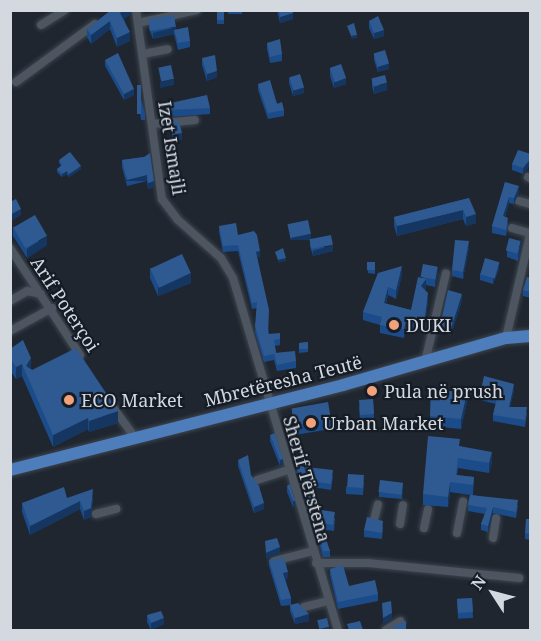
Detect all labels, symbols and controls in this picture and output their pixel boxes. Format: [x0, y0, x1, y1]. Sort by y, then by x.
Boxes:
street label: Izet Ismajli [154, 99, 190, 197]
street label: Arif Poterçoi [26, 252, 104, 356]
place label: DUKI [406, 314, 451, 336]
marker: DUKI [387, 318, 401, 332]
street label: Mbretëresha Teutë [202, 351, 364, 411]
place label: Pula në prush [384, 380, 503, 402]
marker: Pula në prush [365, 384, 379, 398]
place label: ECO Market [81, 389, 183, 411]
marker: ECO Market [62, 393, 76, 407]
place label: Urban Market [323, 412, 443, 434]
street label: Sherif Tërstena [279, 413, 335, 545]
marker: Urban Market [304, 416, 318, 430]
north arrow [463, 563, 523, 623]
text: N [466, 571, 491, 594]

